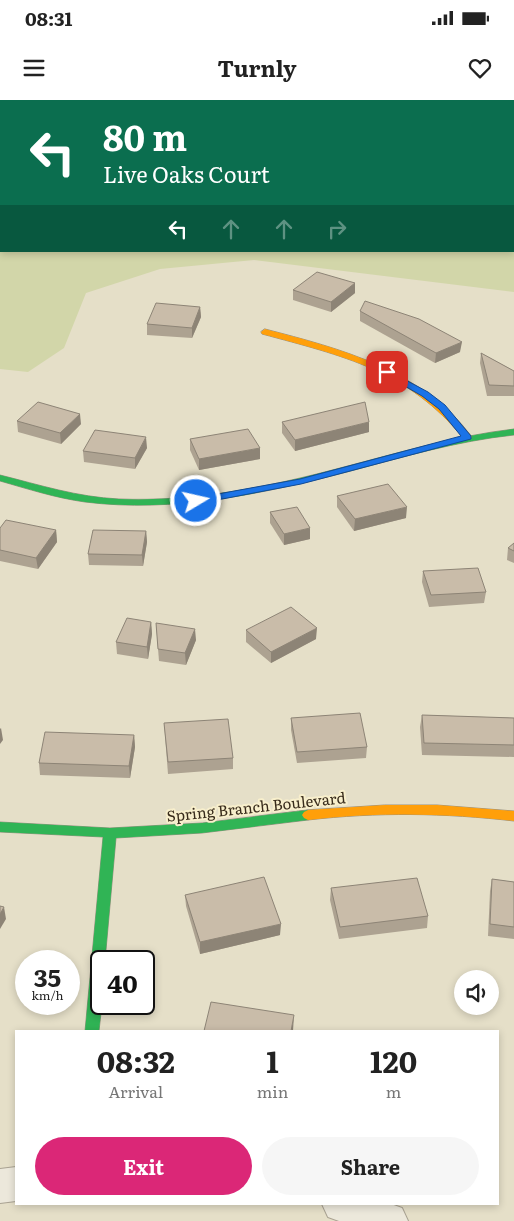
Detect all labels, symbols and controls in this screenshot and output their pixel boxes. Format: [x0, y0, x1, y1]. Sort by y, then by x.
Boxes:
text: 08:31 [25, 4, 72, 32]
text: Turnly [217, 51, 297, 84]
icon: menu [20, 54, 48, 82]
icon: heart [466, 54, 494, 82]
text: 80 m [103, 110, 187, 162]
icon: left [20, 120, 85, 185]
text: Live Oaks Court [103, 157, 270, 190]
icon: left [164, 215, 192, 243]
icon: ahead [217, 215, 245, 243]
icon: ahead [270, 215, 298, 243]
icon: right [323, 215, 351, 243]
pin [366, 351, 408, 393]
icon: arrive [373, 358, 401, 386]
position arrow [169, 474, 221, 526]
street label: Spring Branch Boulevard [165, 785, 347, 827]
speed limit sign: 40 [90, 950, 155, 1015]
text: 35 [34, 958, 61, 995]
map controls [454, 970, 499, 1015]
button: sound [454, 970, 499, 1015]
text: km/h [32, 986, 63, 1004]
text: 08:32 [97, 1038, 175, 1082]
text: 1 [266, 1038, 279, 1082]
text: 120 [370, 1038, 417, 1082]
text: Arrival [109, 1079, 163, 1103]
text: min [257, 1079, 288, 1103]
text: m [386, 1079, 401, 1103]
button: Exit [35, 1137, 252, 1195]
button: Share [262, 1137, 479, 1195]

